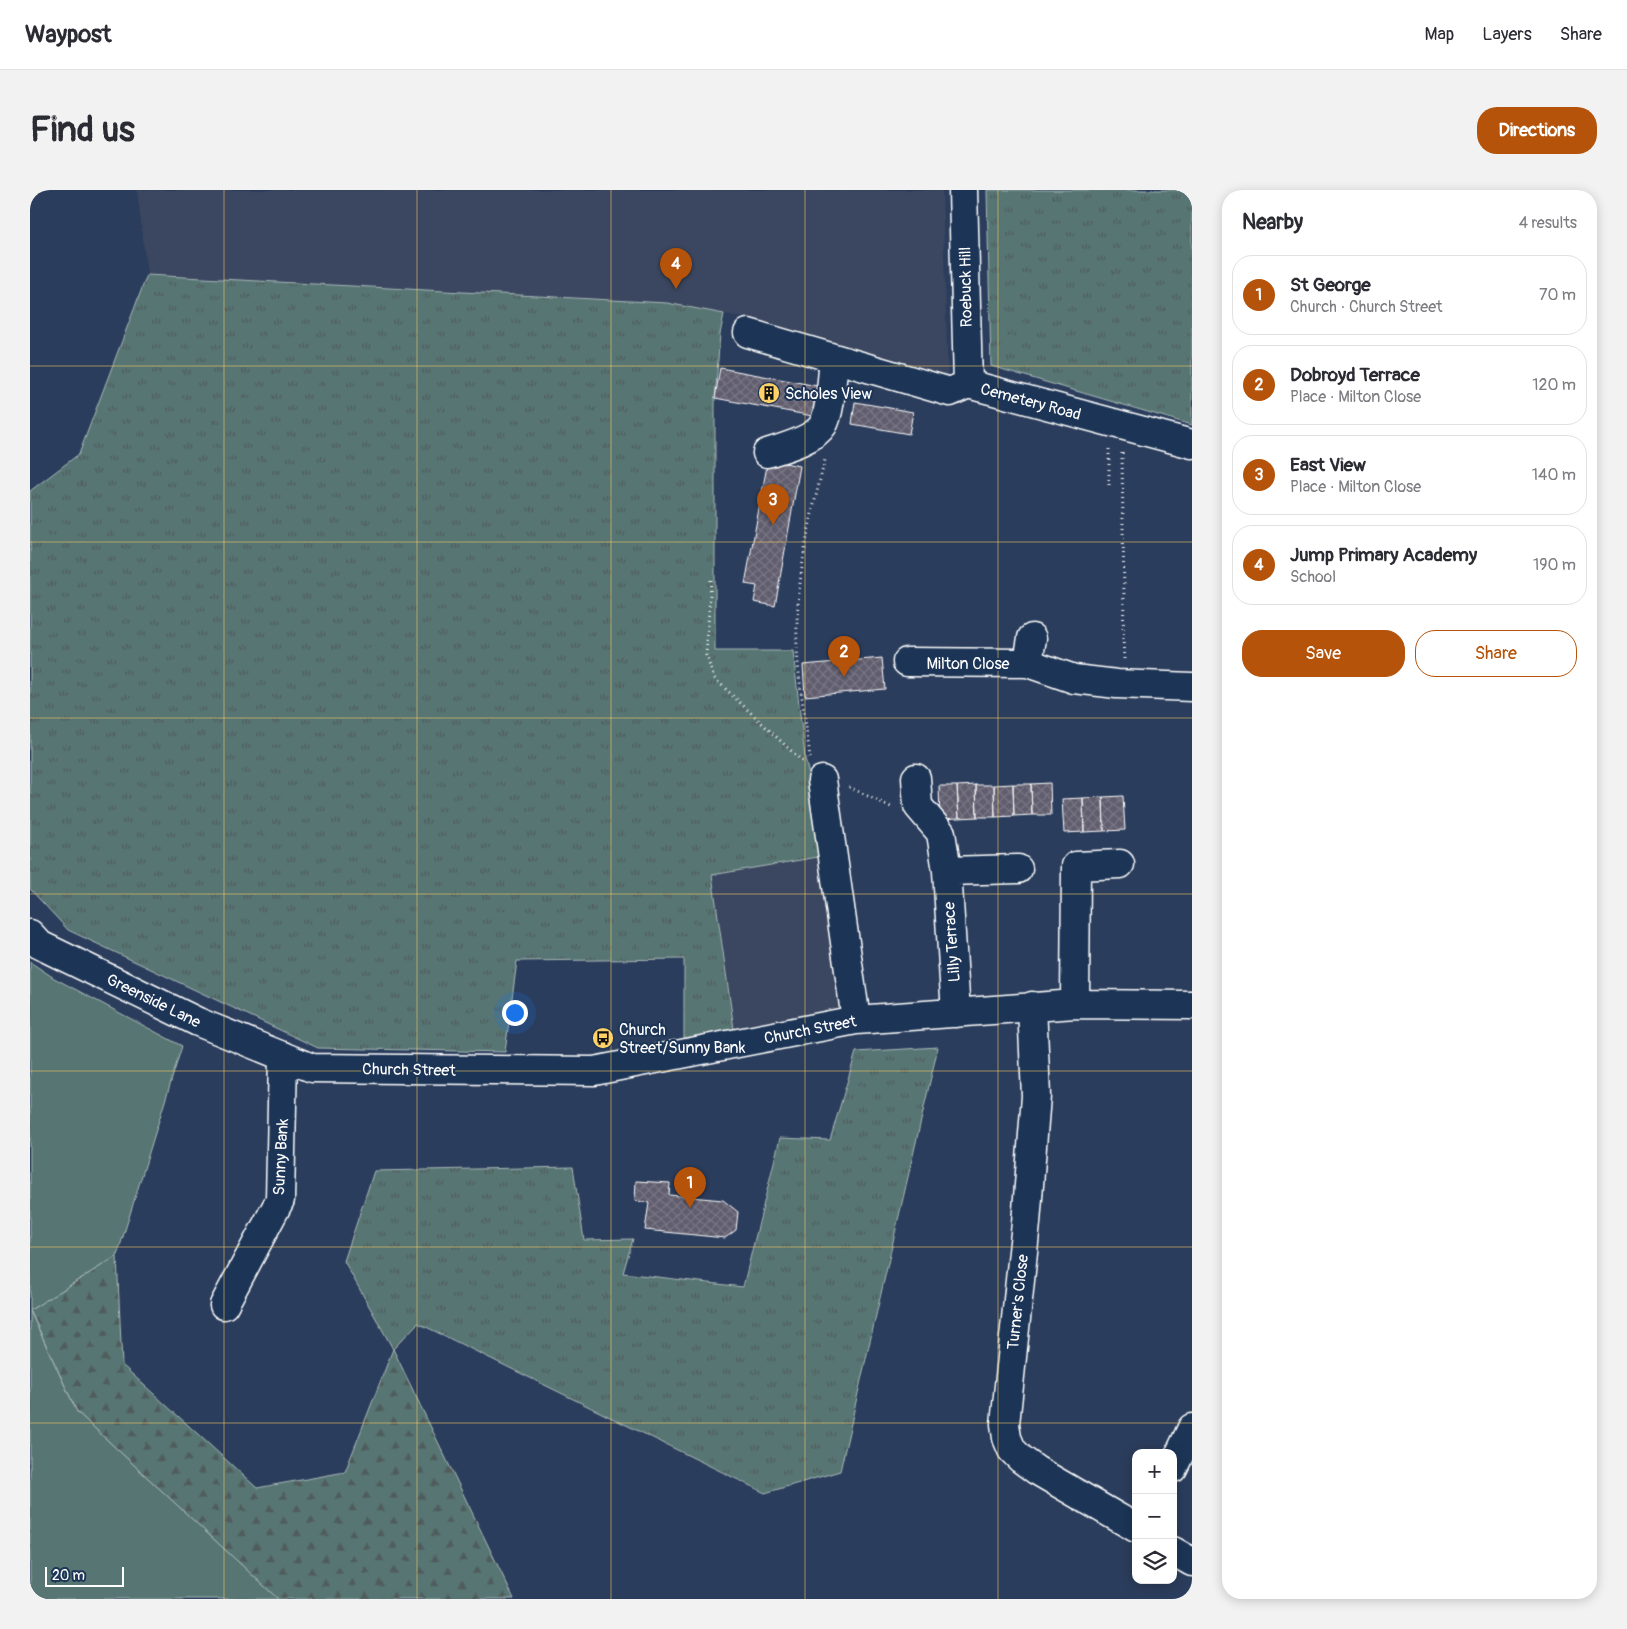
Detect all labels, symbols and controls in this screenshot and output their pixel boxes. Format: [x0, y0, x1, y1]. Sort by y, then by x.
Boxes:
text: Waypost [25, 20, 112, 49]
text: Map [1425, 23, 1454, 46]
text: Layers [1482, 23, 1532, 46]
text: Share [1560, 23, 1602, 46]
button: Directions [1477, 107, 1597, 154]
text: Find us [30, 108, 135, 152]
text: Nearby [1242, 209, 1303, 236]
text: 4 results [1519, 213, 1577, 233]
street label: Roebuck Hill [955, 247, 977, 327]
pin: 4 [660, 248, 692, 289]
text: St George [1290, 273, 1371, 297]
text: 1 [1256, 285, 1262, 305]
text: 70 m [1539, 285, 1576, 305]
text: Church · Church Street [1290, 297, 1443, 317]
text: Dobroyd Terrace [1290, 363, 1420, 387]
text: 2 [1255, 375, 1263, 395]
text: 120 m [1532, 375, 1576, 395]
street label: Cemetery Road [978, 379, 1083, 425]
building icon: Scholes View [757, 381, 781, 405]
place label: Scholes View [785, 384, 872, 404]
text: Place · Milton Close [1290, 387, 1421, 407]
text: East View [1290, 453, 1366, 477]
text: 3 [1255, 465, 1263, 485]
text: 140 m [1532, 465, 1576, 485]
text: Place · Milton Close [1290, 477, 1421, 497]
pin: 3 [757, 484, 789, 525]
text: Jump Primary Academy [1290, 543, 1477, 567]
text: 4 [1254, 555, 1264, 575]
text: 190 m [1533, 555, 1576, 575]
text: School [1290, 567, 1336, 587]
button: Save [1242, 630, 1405, 677]
button: Share [1415, 630, 1577, 677]
pin: 2 [828, 636, 860, 677]
street label: Milton Close [927, 654, 1010, 674]
street label: Lilly Terrace [939, 901, 965, 983]
street label: Greenside Lane [103, 969, 204, 1032]
your location [502, 1000, 528, 1026]
street label: Church Street [762, 1011, 859, 1049]
place label: Church Street/Sunny Bank [619, 1020, 746, 1058]
bus stop icon: Church Street/Sunny Bank [591, 1026, 615, 1050]
street label: Church Street [362, 1059, 457, 1081]
street label: Sunny Bank [269, 1118, 293, 1196]
pin: 1 [674, 1167, 706, 1208]
street label: Turner's Close [1003, 1253, 1033, 1351]
map controls [1132, 1449, 1177, 1584]
button: + [1132, 1449, 1177, 1494]
button: − [1132, 1494, 1177, 1539]
button: layers [1132, 1539, 1177, 1584]
scale bar [45, 1564, 124, 1587]
text: 20 m [52, 1567, 85, 1584]

